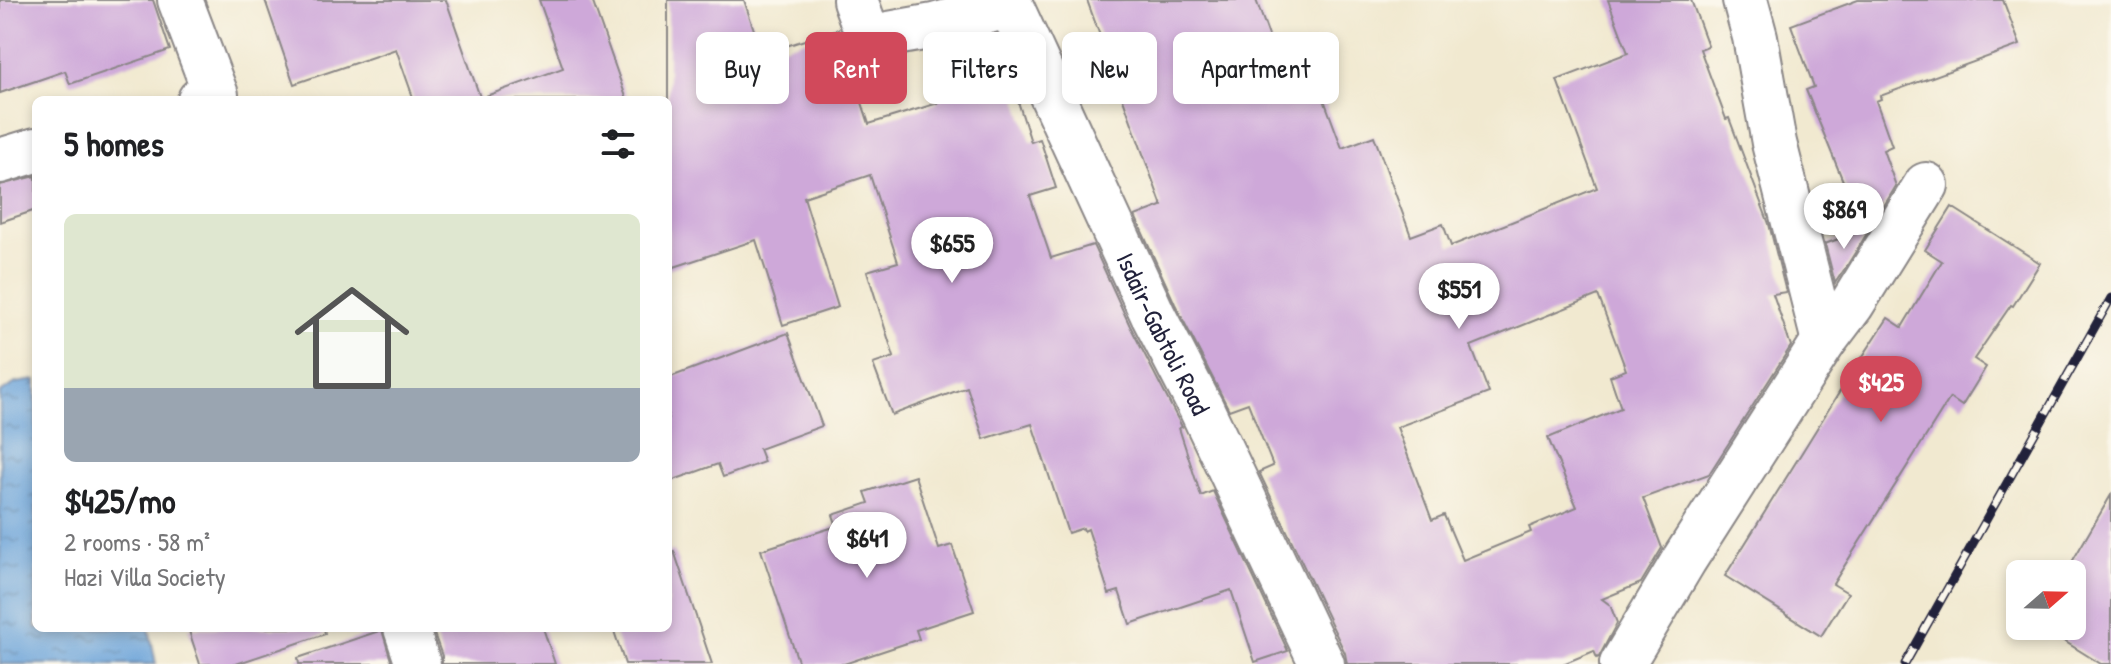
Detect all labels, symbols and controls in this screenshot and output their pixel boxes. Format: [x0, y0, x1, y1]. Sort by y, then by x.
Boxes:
chip: Buy [696, 32, 789, 104]
chip: Rent [805, 32, 907, 104]
chip: Filters [923, 32, 1046, 104]
chip: New [1062, 32, 1157, 104]
chip: Apartment [1173, 32, 1339, 104]
text: 5 homes [64, 121, 164, 167]
icon: filters [596, 122, 640, 166]
pin: $869 [1797, 183, 1891, 251]
text: $869 [1822, 191, 1866, 226]
pin: $655 [905, 217, 999, 285]
text: $655 [929, 225, 975, 260]
street label: Isdair-Gabtoli Road [1109, 247, 1219, 420]
pin: $551 [1412, 263, 1506, 331]
icon: home [280, 266, 424, 410]
text: $551 [1437, 271, 1481, 306]
pin: $425 [1834, 356, 1928, 424]
text: $425 [1858, 364, 1904, 399]
text: $425/mo [64, 478, 176, 524]
pin: $641 [820, 512, 914, 580]
text: $641 [846, 520, 888, 555]
text: 2 rooms · 58 m² [64, 524, 210, 559]
text: Hazi Villa Society [64, 559, 226, 594]
north arrow [2006, 560, 2086, 640]
map controls [2006, 560, 2086, 640]

